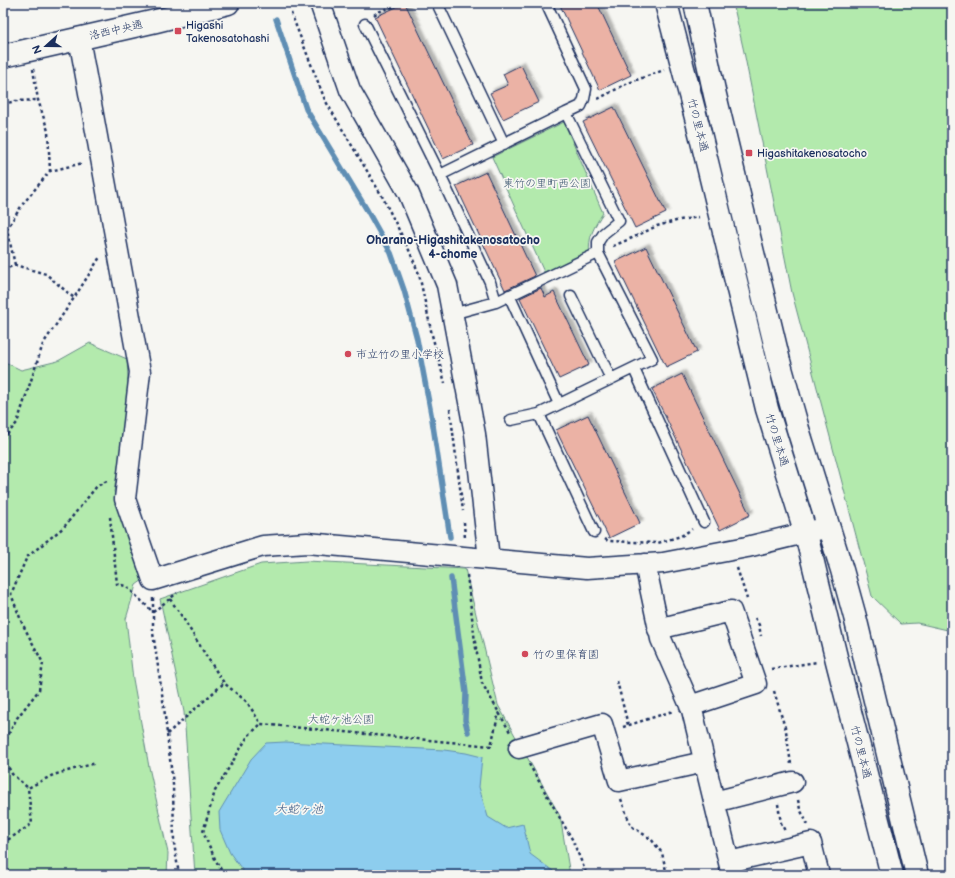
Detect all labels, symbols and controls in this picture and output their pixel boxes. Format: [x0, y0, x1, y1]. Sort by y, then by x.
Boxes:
street label: 洛西中央通 [88, 17, 144, 43]
place label: Higashi Takenosatohashi [186, 19, 269, 45]
north arrow [26, 26, 66, 66]
marker: Higashi Takenosatohashi [173, 26, 183, 36]
text: N [30, 43, 45, 56]
street label: 竹の里本通 [685, 97, 711, 153]
place label: Higashitakenosatocho [757, 147, 867, 160]
marker: Higashitakenosatocho [744, 148, 754, 158]
park label: 東竹の里町西公園 [503, 177, 591, 190]
district label: Oharano-Higashitakenosatocho 4-chome [366, 233, 540, 262]
place label: 市立竹の里小学校 [356, 348, 444, 361]
marker: 市立竹の里小学校 [343, 349, 353, 359]
street label: 竹の里本通 [763, 412, 791, 468]
place label: 竹の里保育園 [533, 648, 599, 661]
marker: 竹の里保育園 [520, 649, 530, 659]
park label: 大蛇ケ池公園 [308, 713, 374, 726]
street label: 竹の里本通 [848, 724, 874, 780]
water label: 大蛇ヶ池 [275, 802, 324, 817]

